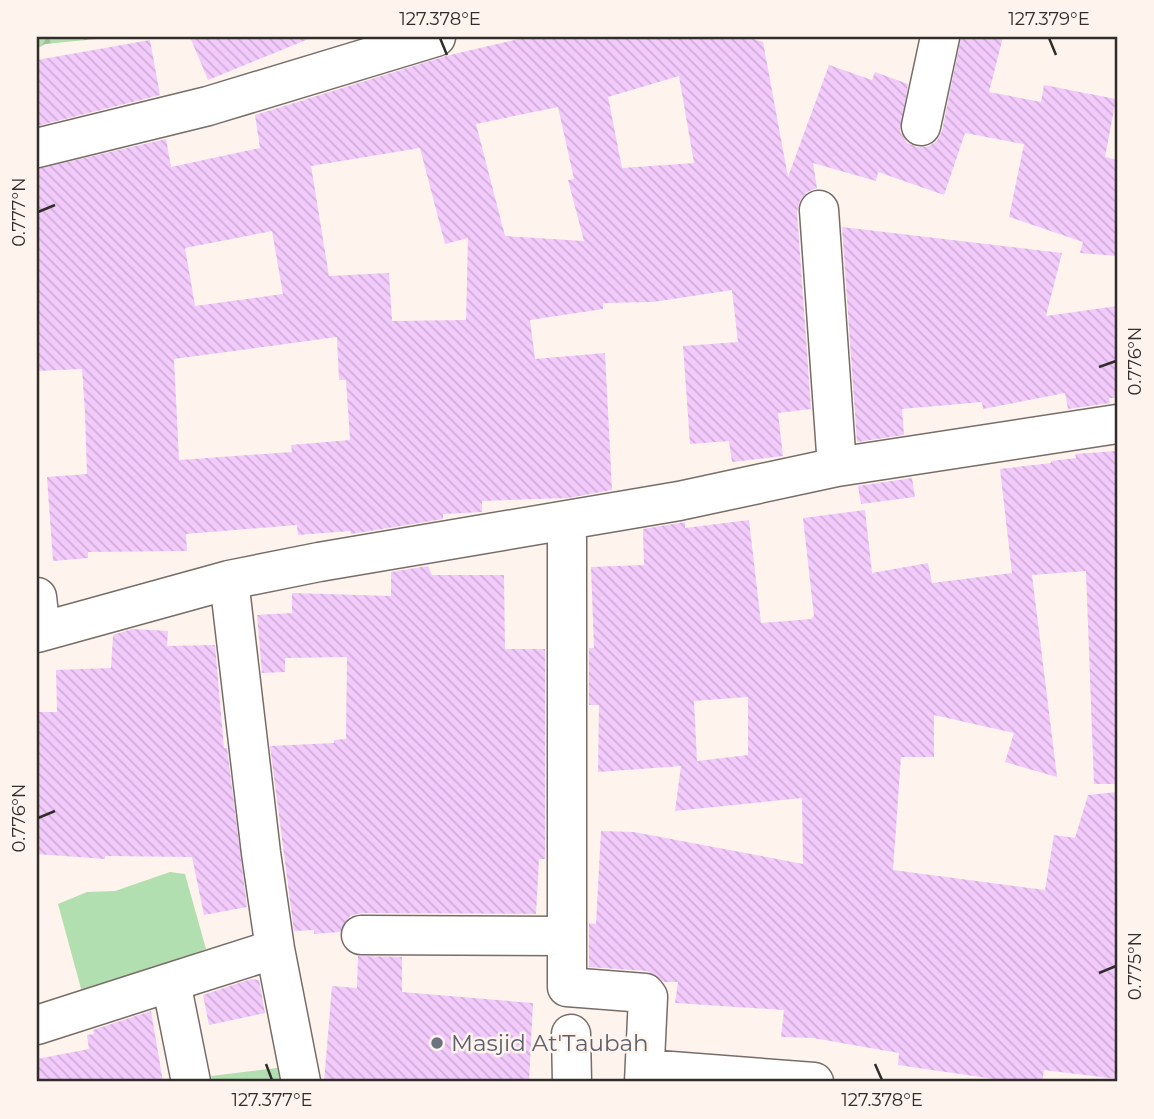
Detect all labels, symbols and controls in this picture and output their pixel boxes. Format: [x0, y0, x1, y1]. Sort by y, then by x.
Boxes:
text: 127.378°E [399, 8, 481, 30]
text: 127.379°E [1008, 8, 1090, 30]
text: 0.777°N [8, 177, 30, 247]
text: 0.776°N [1124, 327, 1146, 395]
text: 0.776°N [8, 784, 30, 852]
text: 0.775°N [1124, 932, 1146, 1000]
place label: Masjid At'Taubah [451, 1029, 649, 1057]
marker: Masjid At'Taubah [429, 1035, 445, 1051]
text: 127.377°E [231, 1089, 313, 1111]
text: 127.378°E [841, 1089, 923, 1111]

